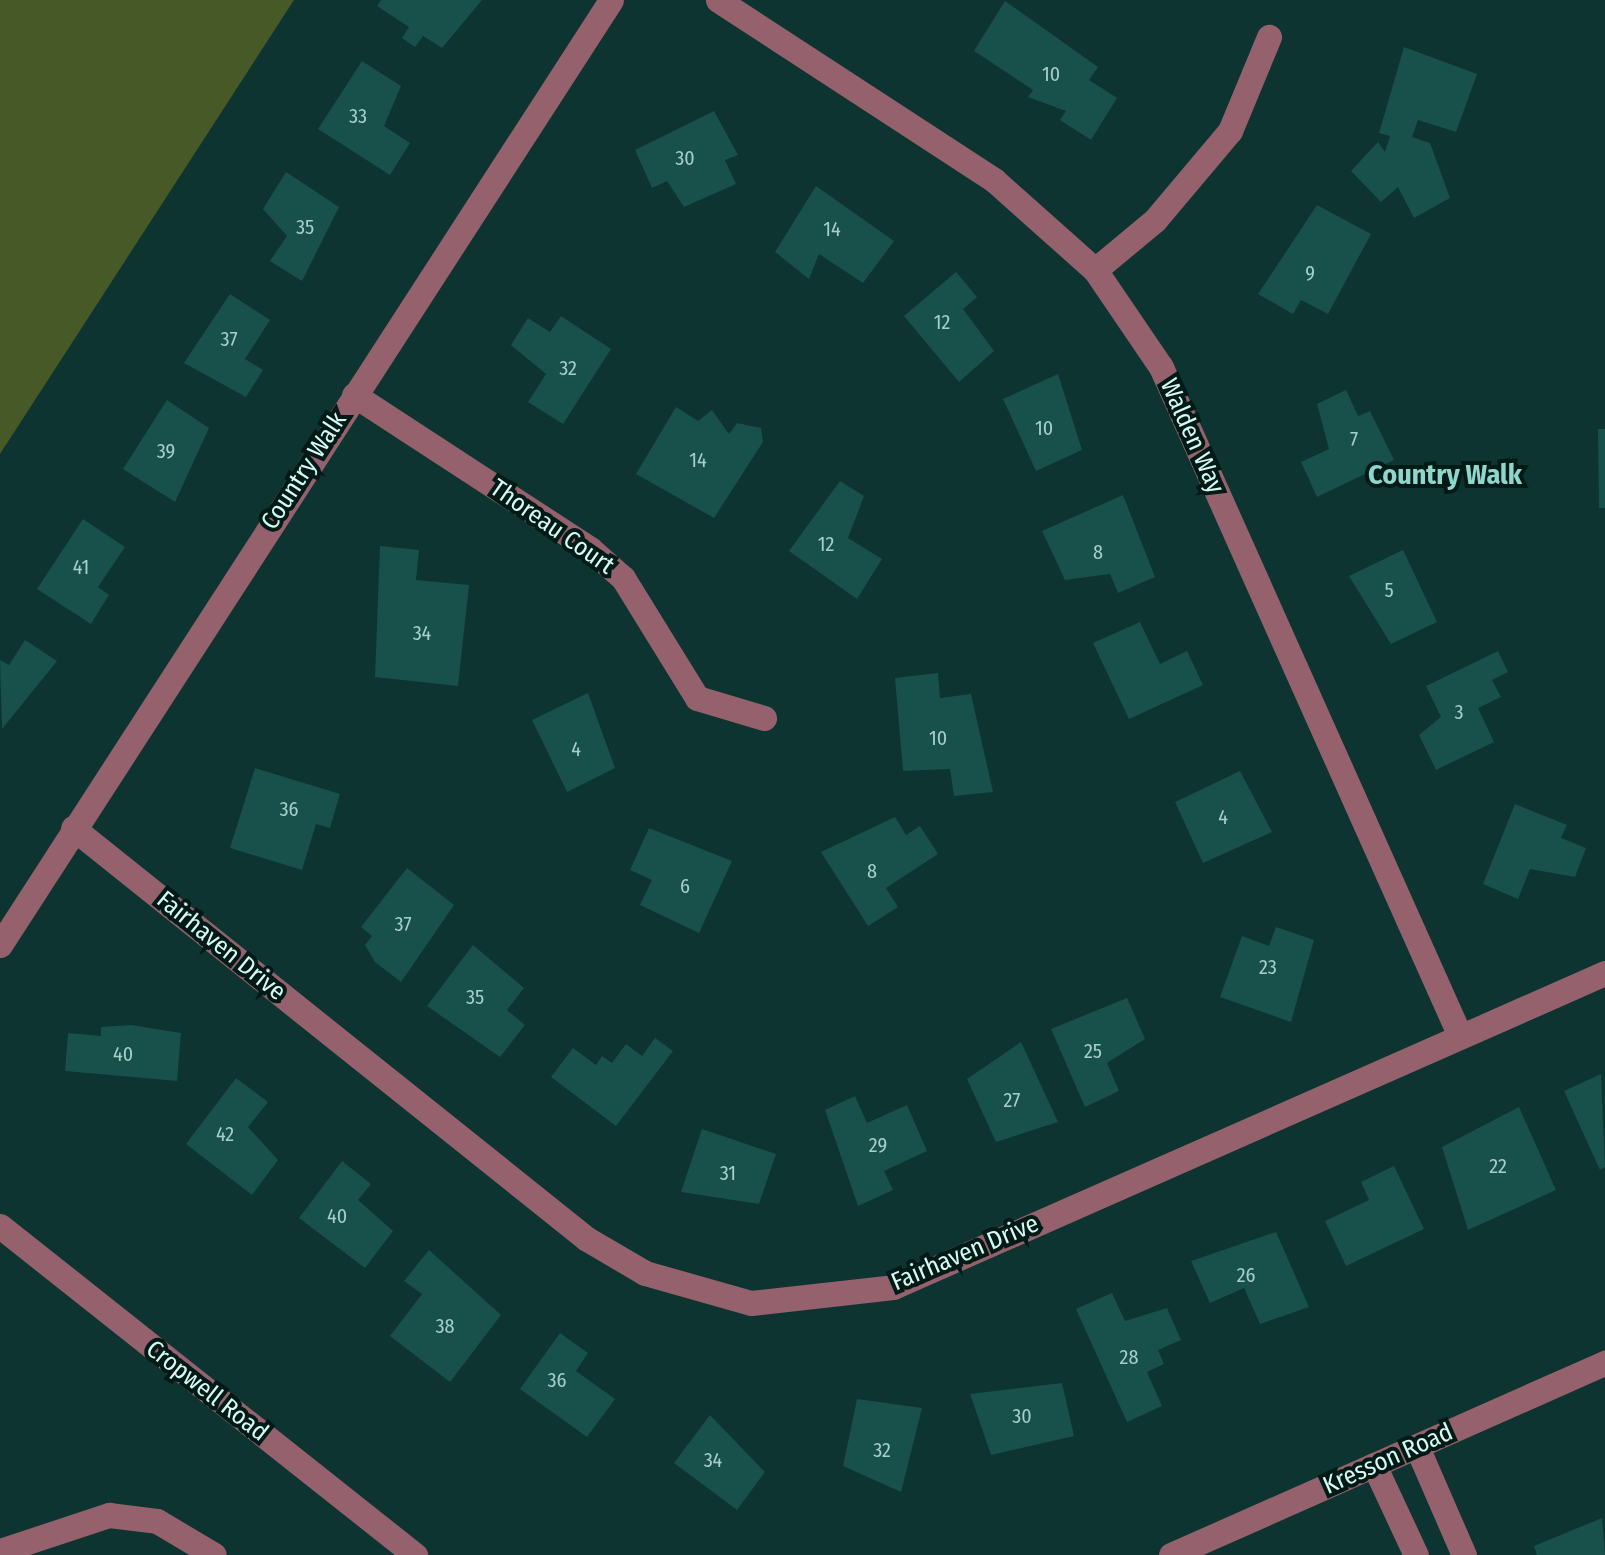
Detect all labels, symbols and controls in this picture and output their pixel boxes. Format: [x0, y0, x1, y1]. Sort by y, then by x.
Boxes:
house number: 10 [1042, 62, 1060, 86]
house number: 33 [349, 104, 367, 128]
house number: 30 [675, 146, 695, 170]
house number: 35 [296, 215, 314, 239]
house number: 14 [823, 217, 841, 241]
house number: 9 [1305, 261, 1315, 285]
house number: 12 [934, 310, 950, 334]
house number: 37 [220, 327, 238, 351]
house number: 32 [559, 356, 577, 380]
street label: Walden Way [1153, 374, 1231, 498]
street label: Country Walk [255, 407, 353, 535]
house number: 10 [1035, 416, 1053, 440]
house number: 7 [1350, 427, 1358, 451]
house number: 39 [157, 439, 175, 463]
house number: 14 [689, 448, 707, 472]
district label: Country Walk [1368, 458, 1522, 492]
street label: Thoreau Court [484, 473, 620, 581]
house number: 12 [818, 532, 834, 556]
house number: 8 [1093, 540, 1103, 564]
house number: 41 [73, 555, 89, 579]
house number: 5 [1384, 578, 1394, 602]
house number: 34 [413, 621, 431, 645]
house number: 3 [1454, 700, 1464, 724]
house number: 10 [929, 726, 947, 750]
house number: 4 [571, 737, 581, 761]
house number: 36 [280, 797, 298, 821]
house number: 4 [1218, 805, 1228, 829]
house number: 8 [867, 859, 877, 883]
house number: 6 [680, 874, 690, 898]
street label: Fairhaven Drive [151, 885, 291, 1007]
house number: 37 [394, 912, 412, 936]
house number: 23 [1259, 955, 1277, 979]
house number: 35 [466, 985, 484, 1009]
house number: 25 [1084, 1039, 1102, 1063]
house number: 40 [113, 1042, 133, 1066]
house number: 27 [1004, 1088, 1020, 1112]
house number: 42 [216, 1122, 234, 1146]
house number: 29 [869, 1133, 887, 1157]
house number: 22 [1489, 1154, 1507, 1178]
house number: 31 [720, 1161, 736, 1185]
house number: 40 [327, 1204, 347, 1228]
street label: Fairhaven Drive [887, 1208, 1043, 1298]
house number: 26 [1237, 1263, 1255, 1287]
house number: 38 [435, 1314, 455, 1338]
street label: Cropwell Road [140, 1334, 274, 1448]
house number: 28 [1120, 1345, 1138, 1369]
house number: 36 [548, 1368, 566, 1392]
house number: 30 [1012, 1404, 1032, 1428]
street label: Kresson Road [1319, 1417, 1457, 1501]
house number: 32 [873, 1438, 891, 1462]
house number: 34 [704, 1448, 722, 1472]

